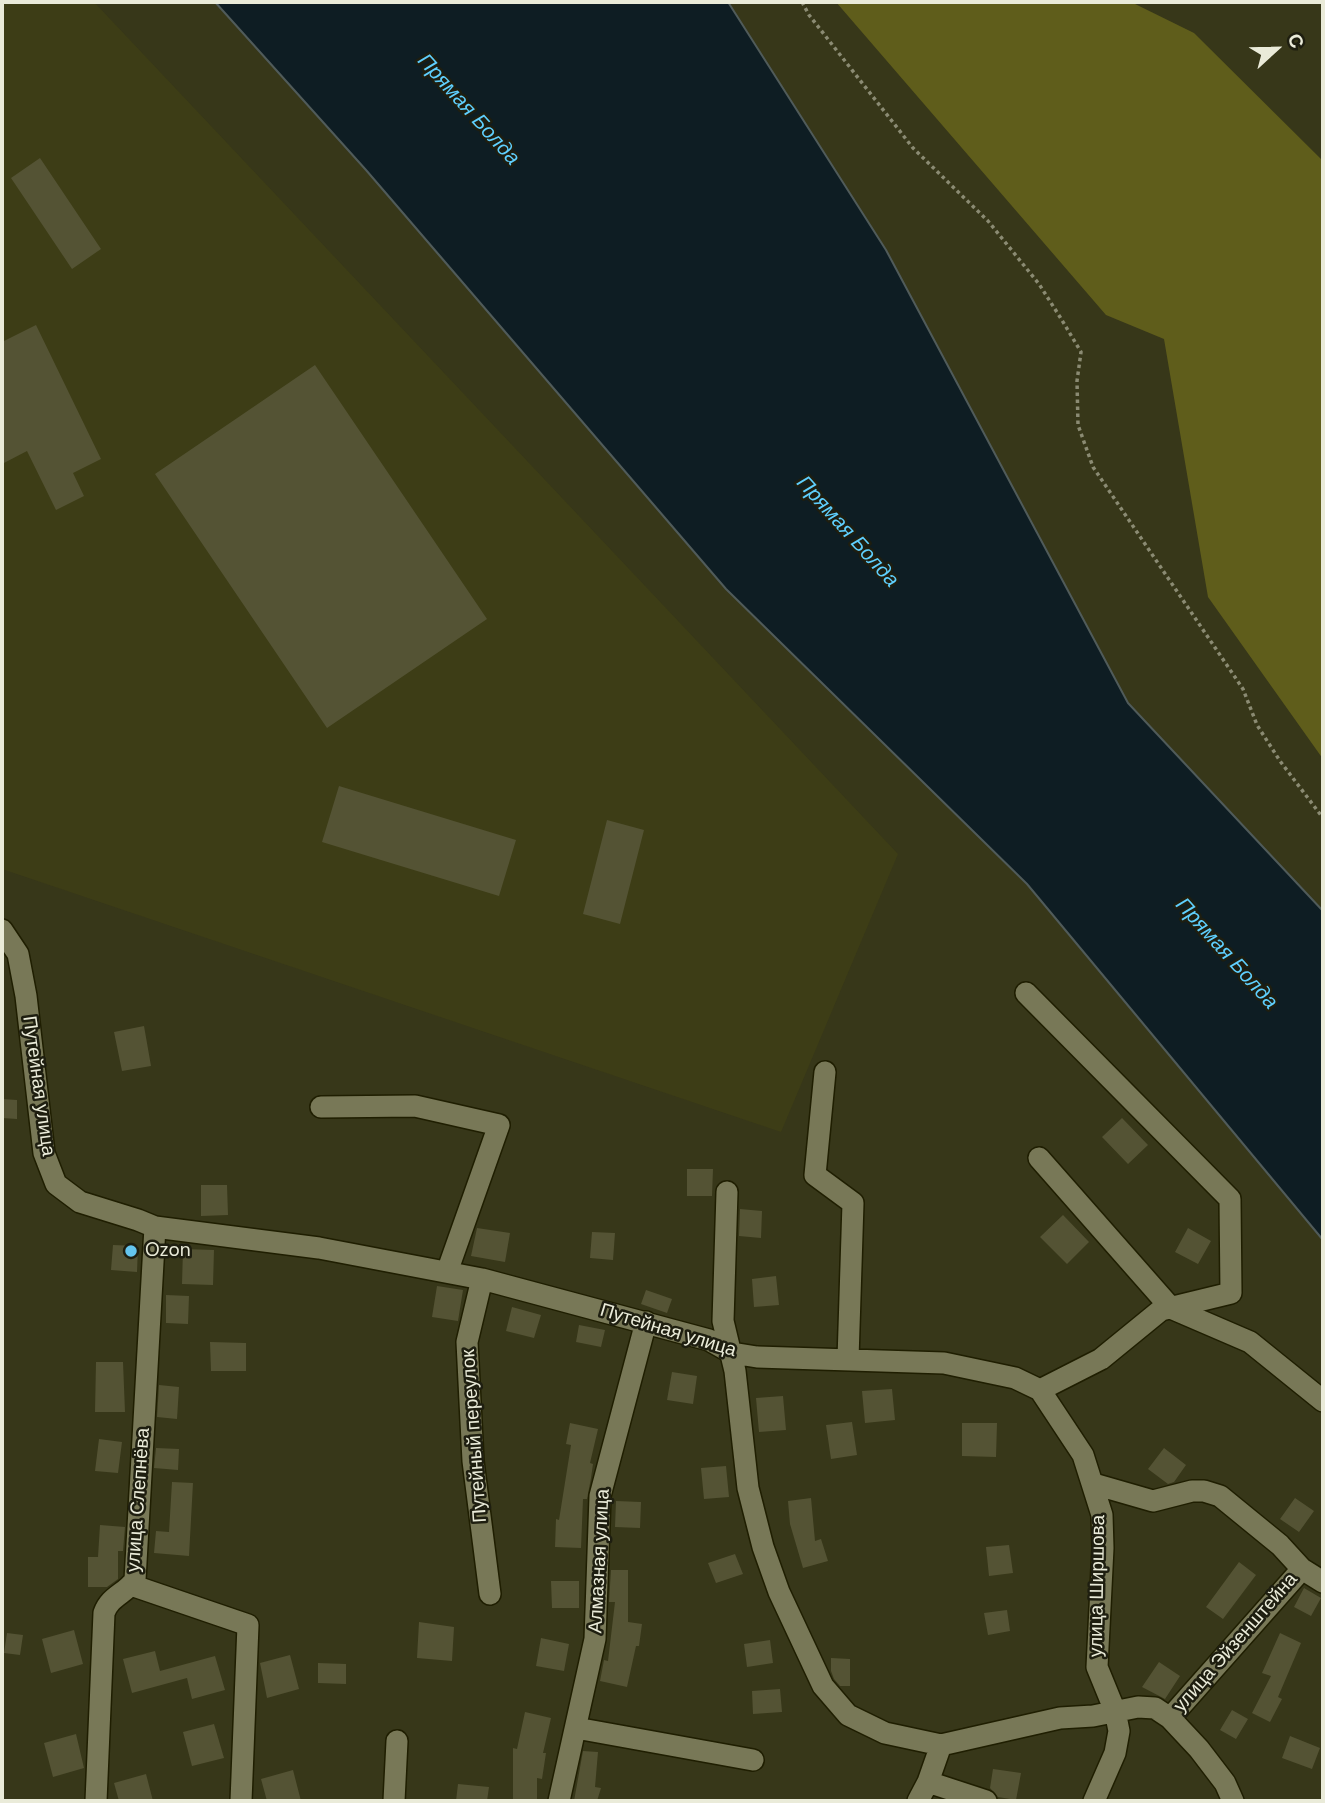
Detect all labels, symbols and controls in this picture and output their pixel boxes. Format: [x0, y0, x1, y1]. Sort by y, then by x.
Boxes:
north arrow [1241, 14, 1311, 84]
text: С [1282, 30, 1310, 52]
water label: Прямая Болда [411, 49, 525, 171]
water label: Прямая Болда [790, 471, 904, 593]
water label: Прямая Болда [1169, 893, 1283, 1015]
street label: Путейная улица [17, 1014, 59, 1158]
place label: Ozon [145, 1240, 191, 1262]
marker: Ozon [123, 1243, 139, 1259]
street label: Путейная улица [597, 1299, 739, 1363]
street label: Путейный переулок [458, 1349, 492, 1523]
street label: улица Слепнёва [123, 1427, 155, 1573]
street label: Алмазная улица [585, 1488, 615, 1634]
street label: улица Ширшова [1085, 1515, 1111, 1657]
street label: улица Эйзенштейна [1169, 1569, 1303, 1717]

